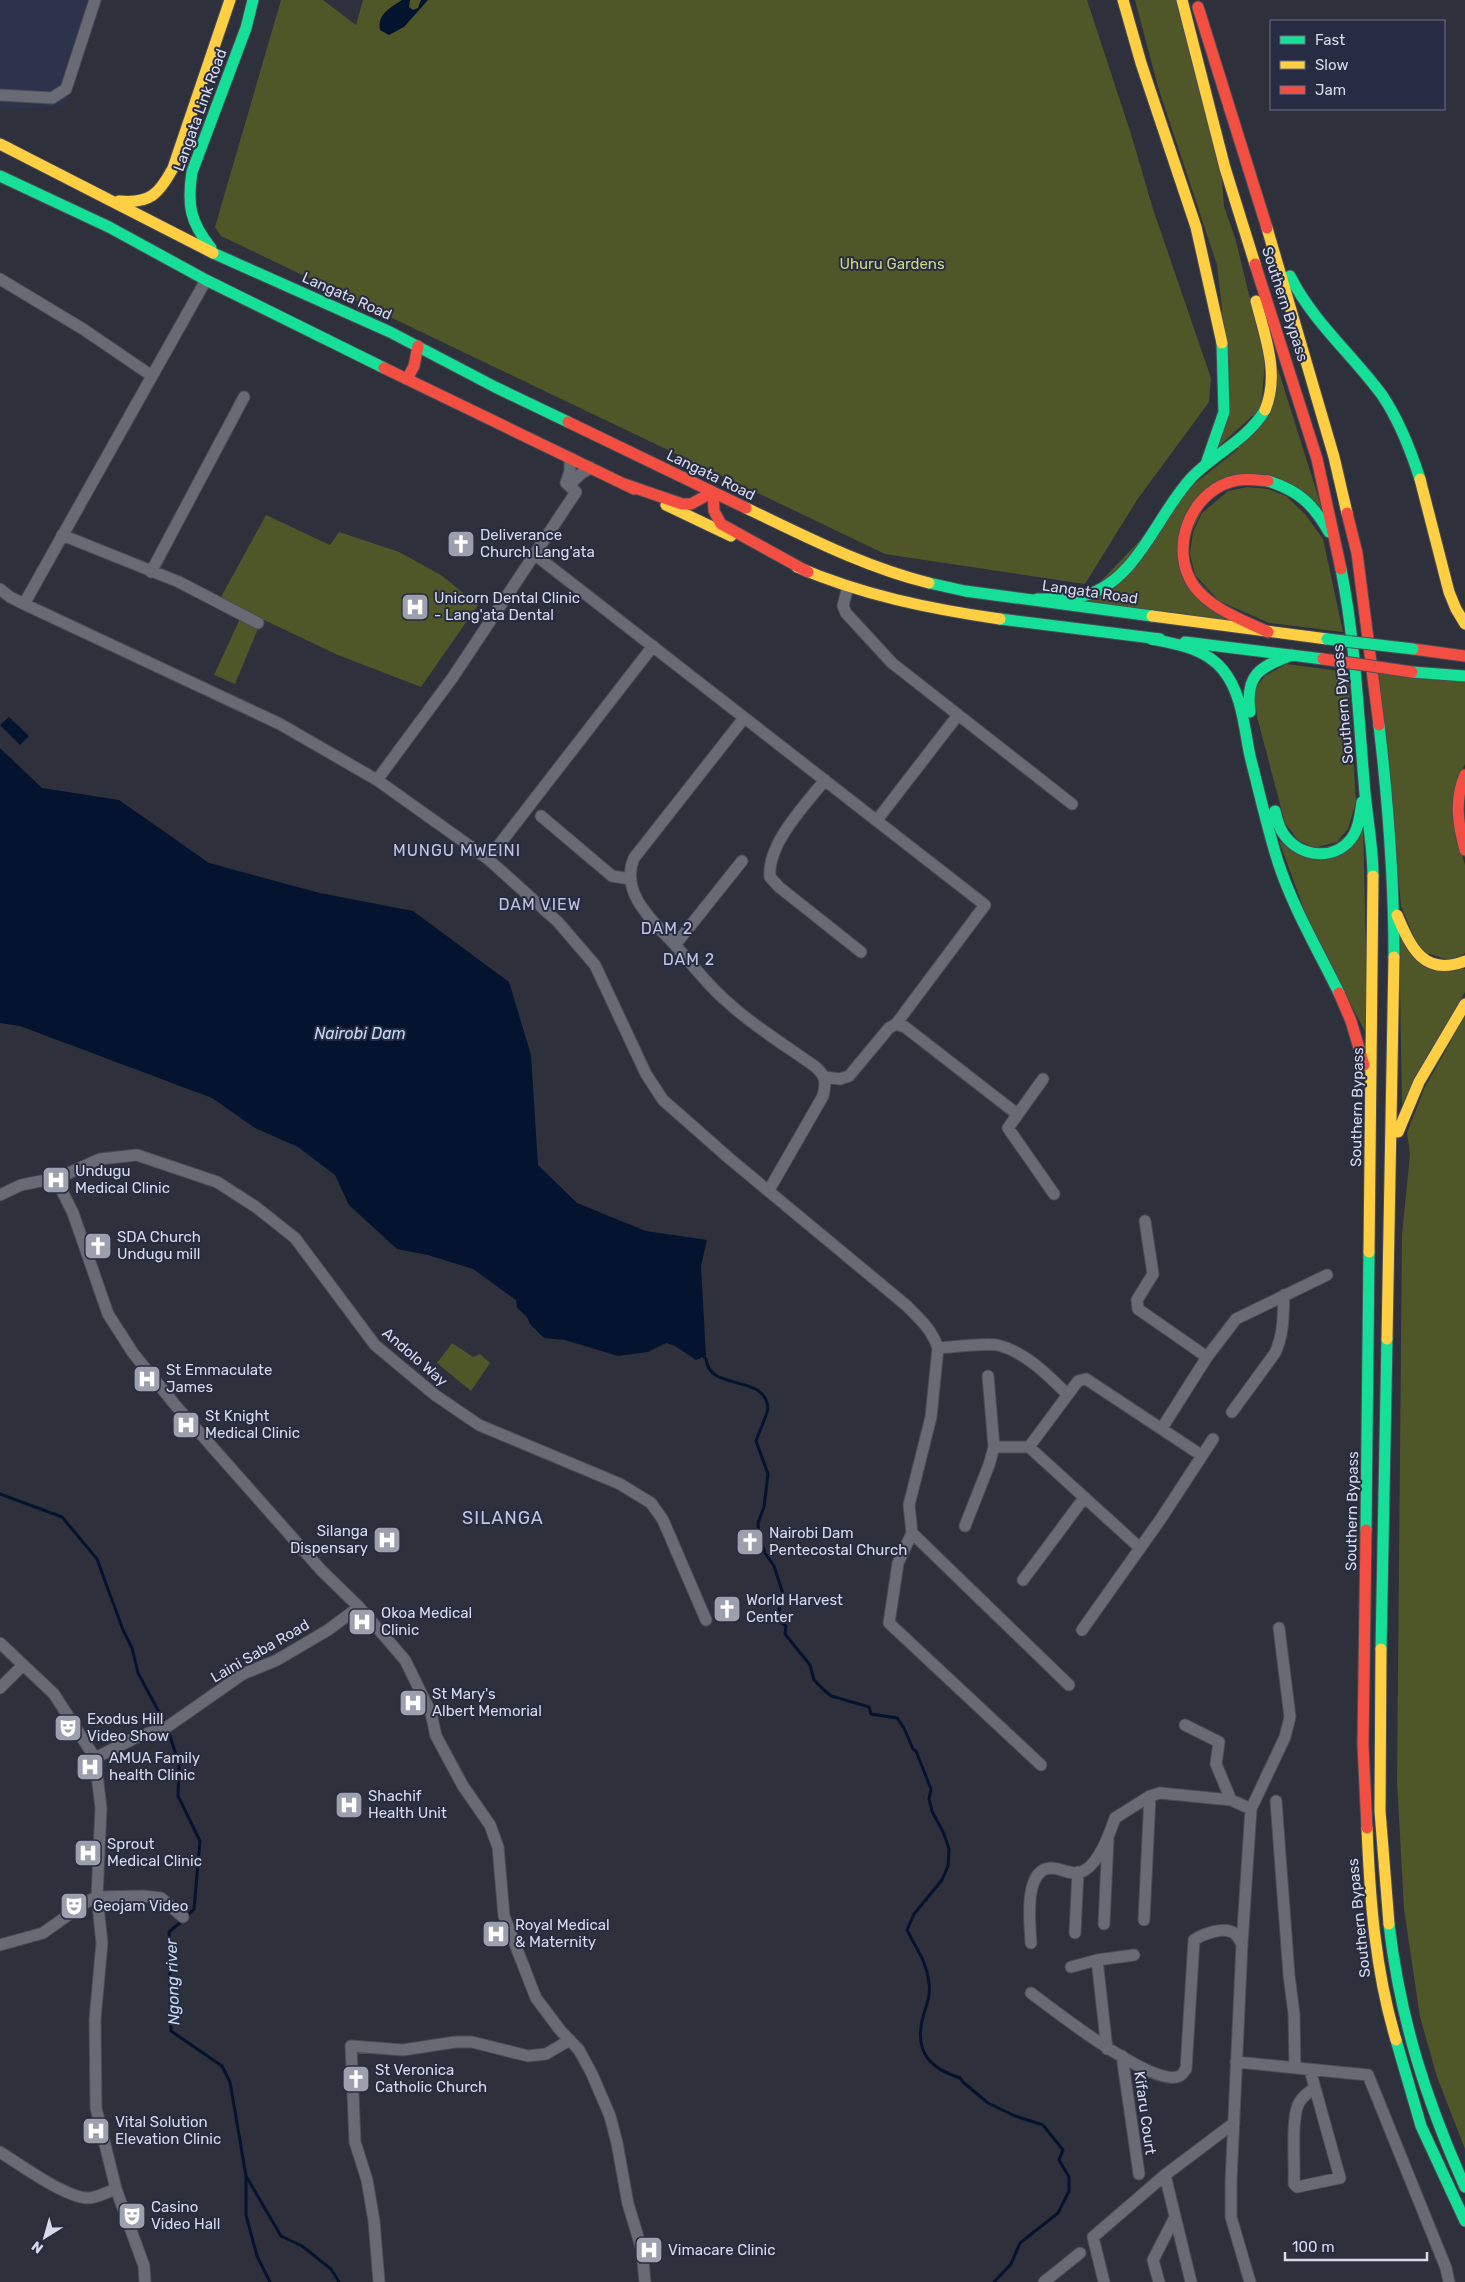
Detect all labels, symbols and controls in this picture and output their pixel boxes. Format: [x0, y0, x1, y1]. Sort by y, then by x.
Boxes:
legend [1270, 20, 1445, 110]
text: Fast [1315, 31, 1345, 49]
street label: Langata Link Road [170, 46, 230, 174]
text: Slow [1315, 56, 1348, 74]
text: Jam [1315, 81, 1346, 99]
street label: Southern Bypass [1258, 244, 1312, 364]
park label: Uhuru Gardens [839, 255, 945, 273]
street label: Langata Road [299, 268, 395, 324]
street label: Langata Road [664, 446, 758, 504]
place label: Deliverance Church Lang'ata [480, 526, 595, 561]
church icon: Deliverance Church Lang'ata [446, 529, 476, 559]
street label: Langata Road [1041, 576, 1139, 608]
place label: Unicorn Dental Clinic - Lang'ata Dental [434, 589, 580, 624]
hospital icon: Unicorn Dental Clinic - Lang'ata Dental [400, 592, 430, 622]
street label: Southern Bypass [1329, 643, 1357, 764]
district label: MUNGU MWEINI [393, 841, 521, 860]
district label: DAM VIEW [498, 895, 582, 914]
district label: DAM 2 [641, 919, 693, 938]
district label: DAM 2 [663, 950, 715, 969]
water label: Nairobi Dam [314, 1024, 406, 1043]
street label: Southern Bypass [1347, 1047, 1367, 1167]
place label: Undugu Medical Clinic [75, 1162, 170, 1197]
hospital icon: Undugu Medical Clinic [41, 1165, 71, 1195]
place label: SDA Church Undugu mill [117, 1228, 201, 1263]
church icon: SDA Church Undugu mill [83, 1231, 113, 1261]
street label: Andolo Way [379, 1324, 451, 1390]
place label: St Emmaculate James [166, 1361, 272, 1396]
hospital icon: St Emmaculate James [132, 1364, 162, 1394]
place label: St Knight Medical Clinic [205, 1407, 300, 1442]
hospital icon: St Knight Medical Clinic [171, 1410, 201, 1440]
street label: Southern Bypass [1342, 1451, 1362, 1571]
district label: SILANGA [462, 1507, 544, 1529]
place label: Silanga Dispensary [290, 1522, 368, 1557]
place label: Nairobi Dam Pentecostal Church [769, 1524, 907, 1559]
hospital icon: Silanga Dispensary [372, 1525, 402, 1555]
church icon: Nairobi Dam Pentecostal Church [735, 1527, 765, 1557]
place label: World Harvest Center [746, 1591, 843, 1626]
church icon: World Harvest Center [712, 1594, 742, 1624]
place label: Okoa Medical Clinic [381, 1604, 472, 1639]
hospital icon: Okoa Medical Clinic [347, 1607, 377, 1637]
street label: Laini Saba Road [208, 1616, 312, 1686]
place label: St Mary's Albert Memorial [432, 1685, 542, 1720]
hospital icon: St Mary's Albert Memorial [398, 1688, 428, 1718]
place label: Exodus Hill Video Show [87, 1710, 169, 1745]
theatre icon: Exodus Hill Video Show [53, 1713, 83, 1743]
place label: AMUA Family health Clinic [109, 1749, 200, 1784]
hospital icon: AMUA Family health Clinic [75, 1752, 105, 1782]
place label: Shachif Health Unit [368, 1787, 447, 1822]
hospital icon: Shachif Health Unit [334, 1790, 364, 1820]
place label: Sprout Medical Clinic [107, 1835, 202, 1870]
hospital icon: Sprout Medical Clinic [73, 1838, 103, 1868]
street label: Southern Bypass [1344, 1857, 1374, 1978]
theatre icon: Geojam Video [59, 1891, 89, 1921]
place label: Geojam Video [93, 1897, 188, 1915]
place label: Royal Medical & Maternity [515, 1916, 610, 1951]
hospital icon: Royal Medical & Maternity [481, 1919, 511, 1949]
water label: Ngong river [161, 1937, 184, 2026]
place label: St Veronica Catholic Church [375, 2061, 487, 2096]
church icon: St Veronica Catholic Church [341, 2064, 371, 2094]
street label: Kifaru Court [1130, 2070, 1160, 2156]
place label: Vital Solution Elevation Clinic [115, 2113, 221, 2148]
hospital icon: Vital Solution Elevation Clinic [81, 2116, 111, 2146]
place label: Casino Video Hall [151, 2198, 220, 2233]
theatre icon: Casino Video Hall [117, 2201, 147, 2231]
north arrow [20, 2212, 70, 2262]
scale bar [1285, 2230, 1428, 2262]
hospital icon: Vimacare Clinic [634, 2235, 664, 2265]
text: N [28, 2237, 47, 2257]
text: 100 m [1292, 2238, 1334, 2256]
place label: Vimacare Clinic [668, 2241, 775, 2259]

